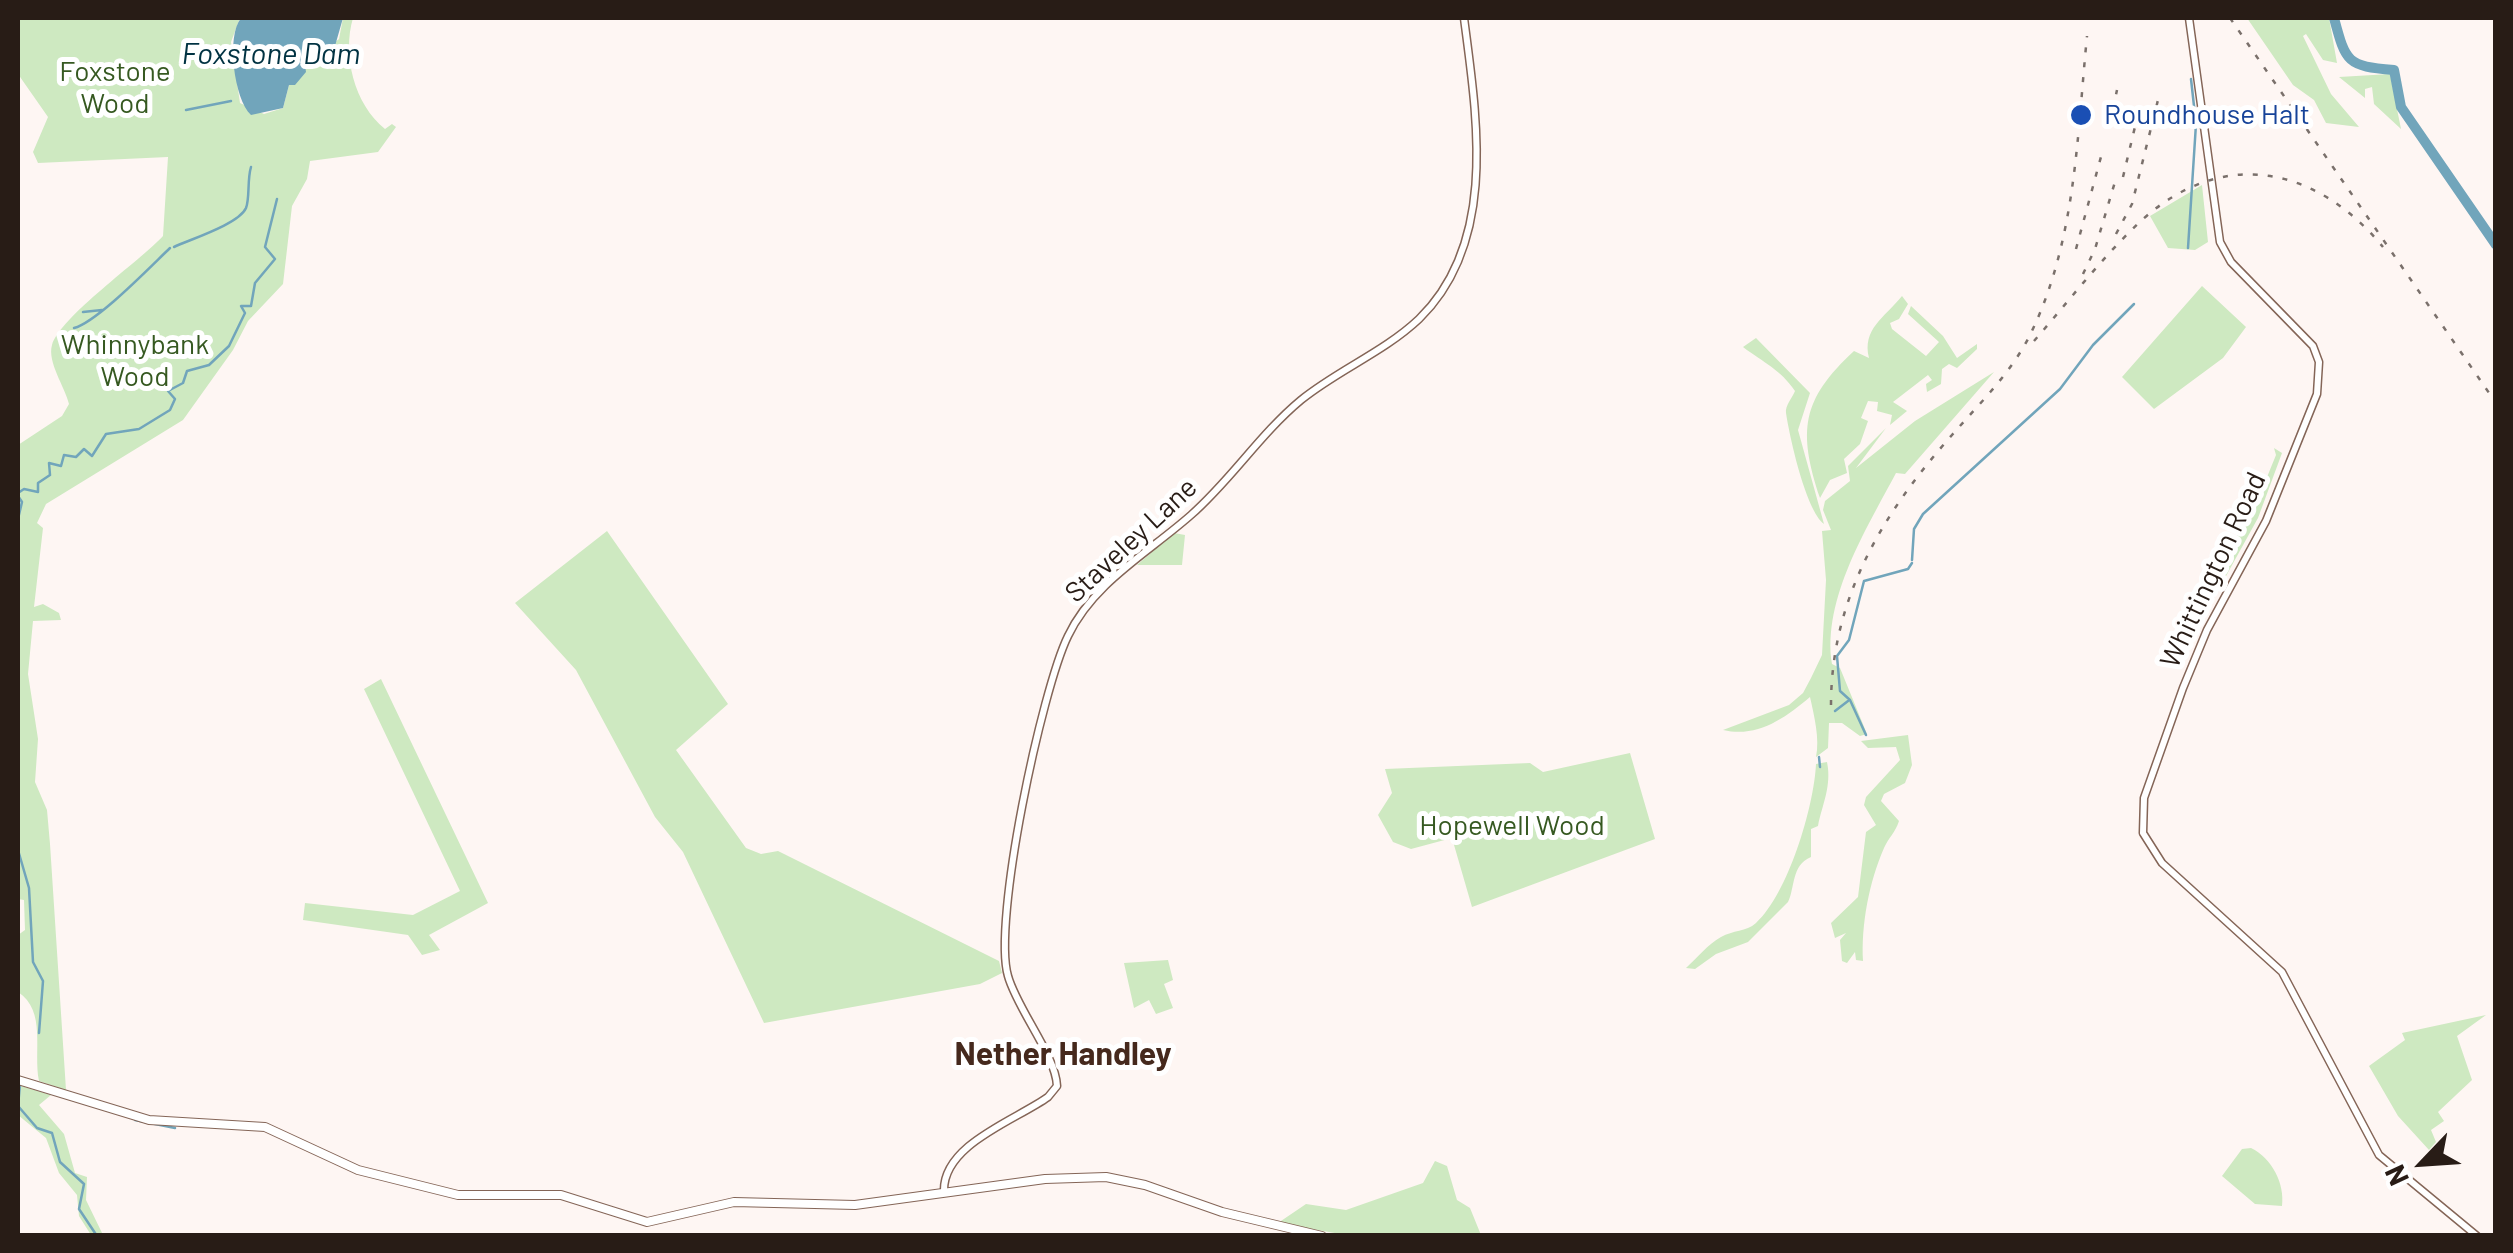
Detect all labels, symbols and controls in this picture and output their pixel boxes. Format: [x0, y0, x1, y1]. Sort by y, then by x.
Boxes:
water label: Foxstone Dam [182, 36, 360, 72]
park label: Foxstone Wood [59, 55, 171, 121]
place label: Roundhouse Halt [2104, 98, 2310, 132]
marker: Roundhouse Halt [2068, 102, 2094, 128]
park label: Whinnybank Wood [61, 328, 209, 394]
street label: Whittington Road [2153, 467, 2273, 673]
street label: Staveley Lane [1058, 470, 1204, 610]
park label: Hopewell Wood [1419, 809, 1605, 843]
district label: Nether Handley [954, 1035, 1172, 1073]
north arrow [2373, 1113, 2473, 1213]
text: N [2376, 1160, 2415, 1191]

